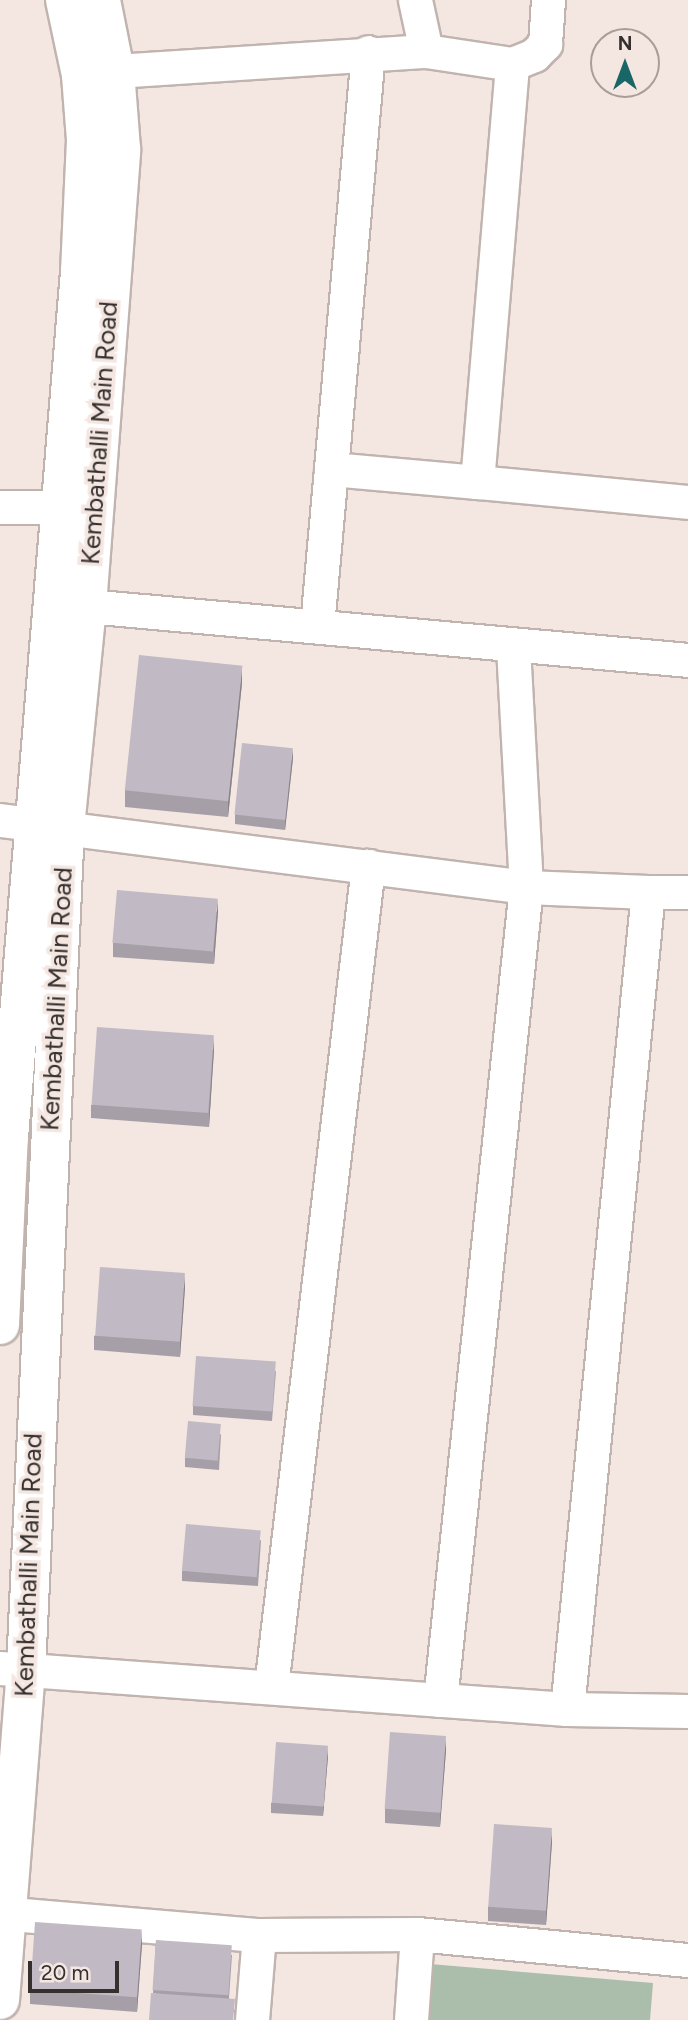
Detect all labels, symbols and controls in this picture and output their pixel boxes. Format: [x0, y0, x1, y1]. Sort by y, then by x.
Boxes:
north arrow [590, 28, 660, 98]
text: N [618, 32, 632, 55]
street label: Kembathalli Main Road [75, 300, 125, 566]
street label: Kembathalli Main Road [35, 866, 79, 1132]
street label: Kembathalli Main Road [9, 1433, 49, 1697]
scale bar [32, 1946, 122, 1990]
text: 20 m [41, 1960, 89, 1985]

